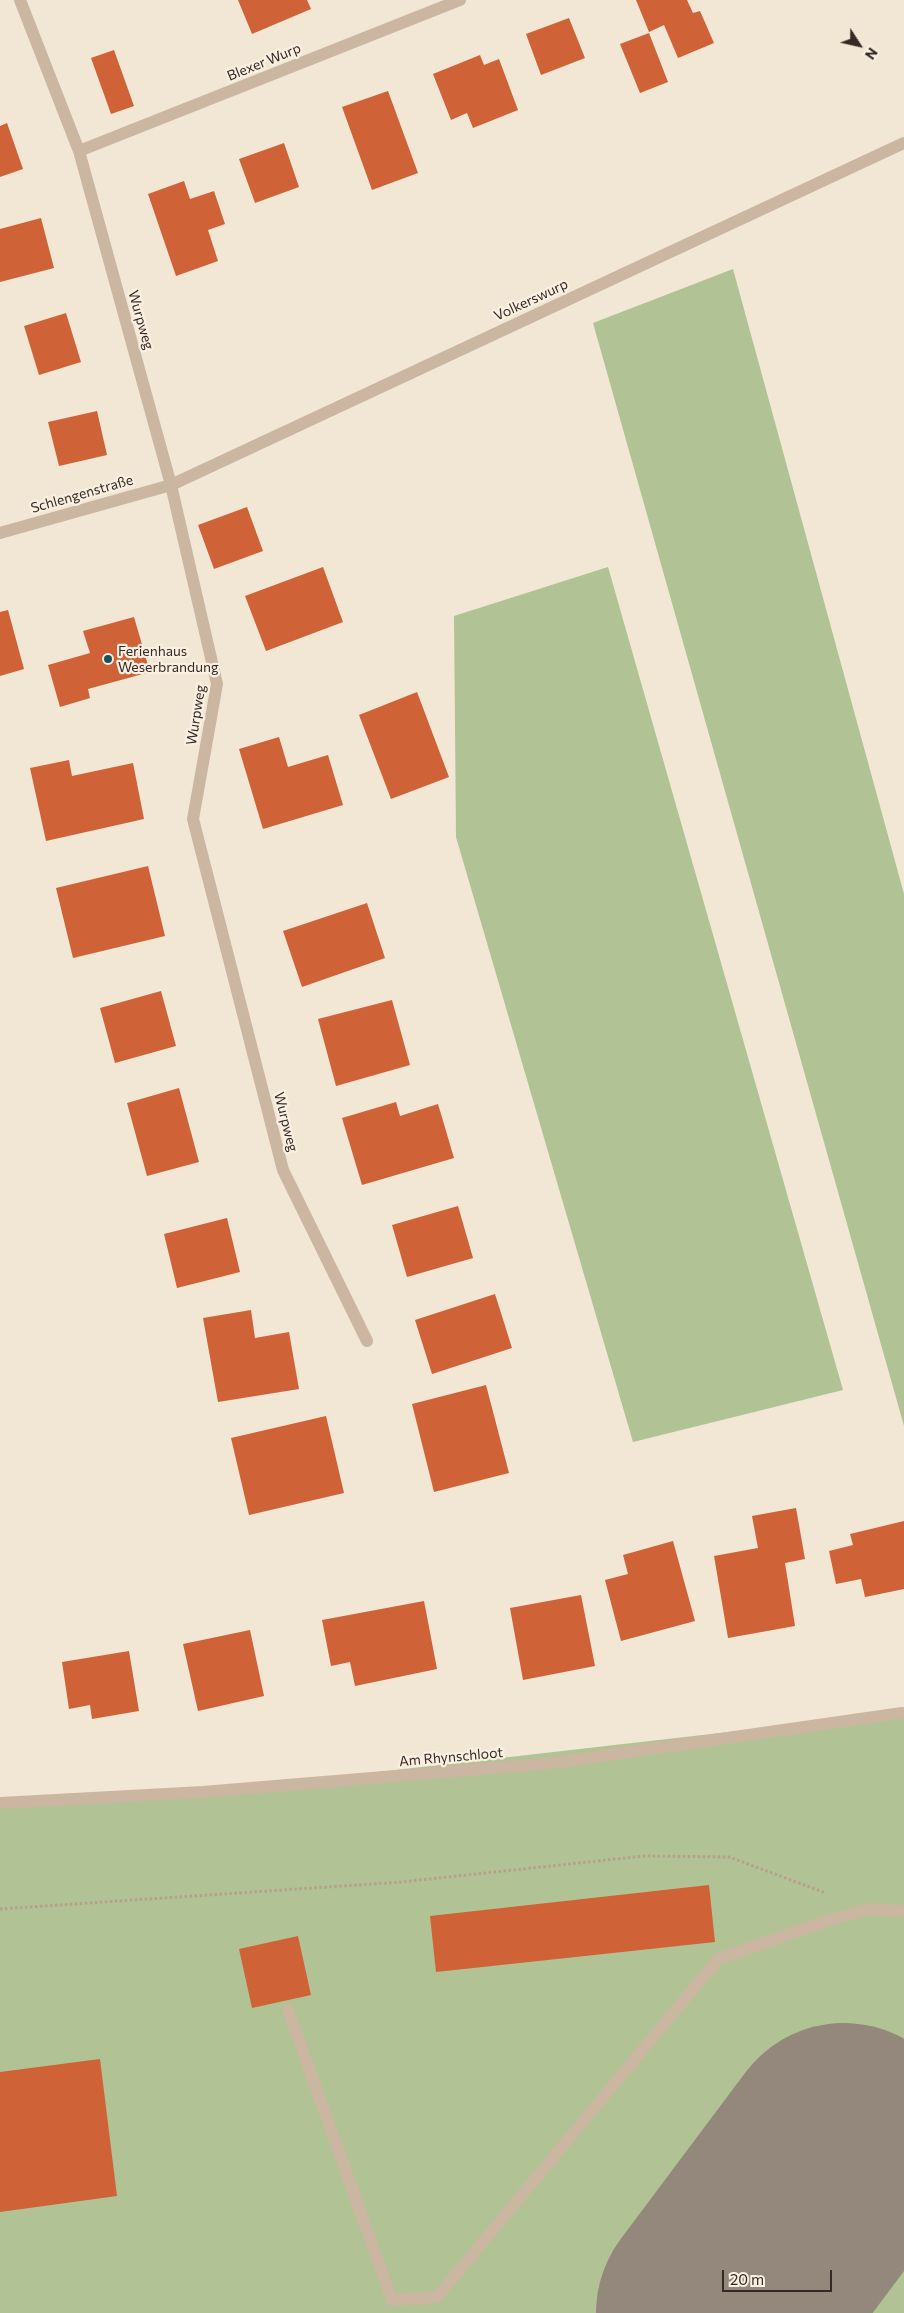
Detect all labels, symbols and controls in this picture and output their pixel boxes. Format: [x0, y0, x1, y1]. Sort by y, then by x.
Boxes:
north arrow [834, 20, 884, 70]
street label: Blexer Wurp [225, 40, 303, 84]
text: N [862, 45, 882, 63]
street label: Volkerswurp [491, 276, 571, 324]
street label: Wurpweg [125, 288, 157, 352]
street label: Schlengenstraße [29, 471, 135, 517]
place label: Ferienhaus Weserbrandung [118, 643, 219, 676]
marker: Ferienhaus Weserbrandung [102, 653, 114, 665]
street label: Wurpweg [183, 684, 209, 746]
street label: Wurpweg [270, 1090, 302, 1154]
street label: Am Rhynschloot [398, 1744, 504, 1770]
scale bar [724, 2260, 834, 2292]
text: 20 m [730, 2270, 764, 2288]

